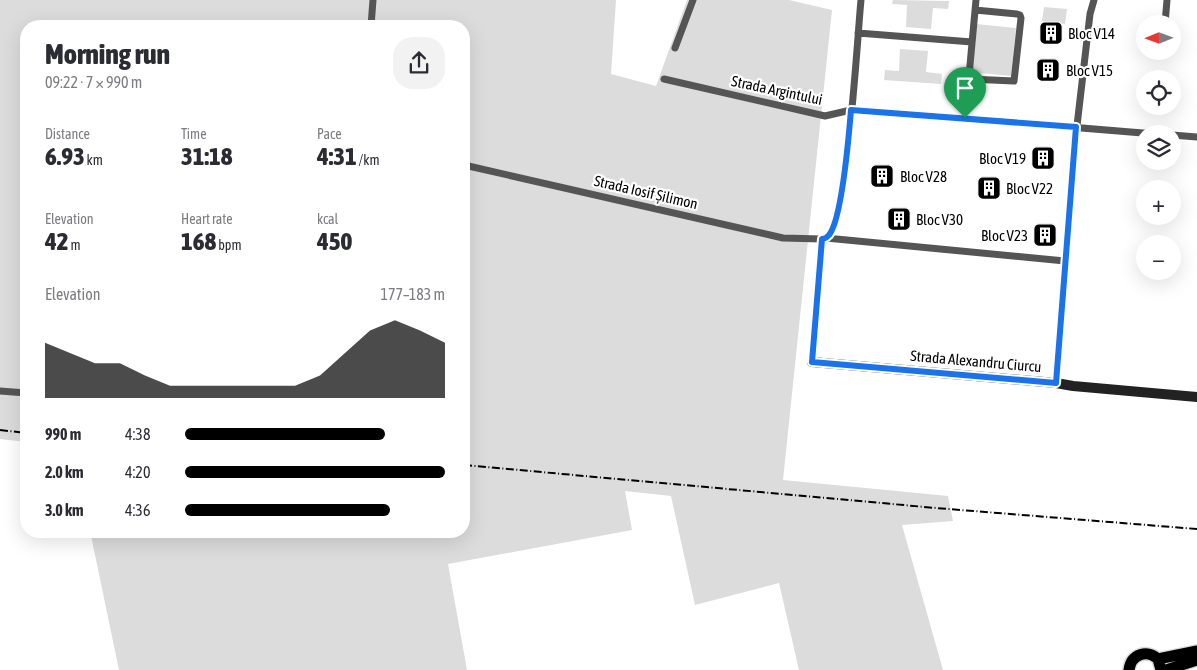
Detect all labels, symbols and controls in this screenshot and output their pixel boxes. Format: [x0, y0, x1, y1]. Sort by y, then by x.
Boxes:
north arrow [1136, 15, 1181, 60]
map controls [1136, 15, 1181, 280]
building icon: Bloc V14 [1038, 20, 1064, 46]
place label: Bloc V14 [1068, 25, 1115, 42]
button: share [393, 37, 445, 89]
text: Morning run [45, 38, 170, 70]
building icon: Bloc V15 [1035, 57, 1061, 83]
place label: Bloc V15 [1066, 62, 1113, 79]
pin [944, 67, 986, 118]
button: locate [1136, 70, 1181, 115]
street label: Strada Argintului [730, 72, 824, 108]
text: 09:22 · 7 × 990 m [45, 73, 142, 91]
icon: arrive [951, 74, 979, 102]
button: layers [1136, 125, 1181, 170]
text: Distance [45, 126, 90, 142]
text: Time [181, 126, 207, 142]
text: Pace [317, 126, 342, 142]
text: 6.93 [45, 142, 85, 170]
text: 31:18 [181, 142, 232, 170]
text: 4:31 [317, 142, 357, 170]
building icon: Bloc V19 [1030, 145, 1056, 171]
place label: Bloc V19 [979, 150, 1026, 167]
text: km [85, 152, 103, 168]
text: /km [357, 152, 380, 168]
building icon: Bloc V28 [869, 163, 895, 189]
place label: Bloc V28 [900, 168, 947, 185]
street label: Strada Iosif Șilimon [592, 172, 700, 212]
building icon: Bloc V22 [976, 175, 1002, 201]
place label: Bloc V22 [1006, 180, 1053, 197]
button: + [1136, 180, 1181, 225]
building icon: Bloc V30 [886, 206, 912, 232]
text: Elevation [45, 211, 94, 227]
text: Heart rate [181, 211, 233, 227]
text: kcal [317, 211, 338, 227]
place label: Bloc V30 [916, 211, 963, 228]
building icon: Bloc V23 [1032, 222, 1058, 248]
text: 42 [45, 227, 69, 255]
text: 168 [181, 227, 216, 255]
text: 450 [317, 227, 352, 255]
place label: Bloc V23 [981, 227, 1028, 244]
button: − [1136, 235, 1181, 280]
text: m [69, 237, 81, 253]
text: bpm [216, 237, 242, 253]
text: Elevation [45, 285, 100, 303]
text: 177–183 m [381, 285, 445, 303]
street label: Strada Alexandru Ciurcu [910, 347, 1042, 375]
text: 990 m [45, 425, 81, 443]
text: 4:38 [125, 425, 150, 443]
text: 2.0 km [45, 463, 84, 481]
text: 4:20 [125, 463, 150, 481]
text: 3.0 km [45, 501, 84, 519]
text: 4:36 [125, 501, 150, 519]

